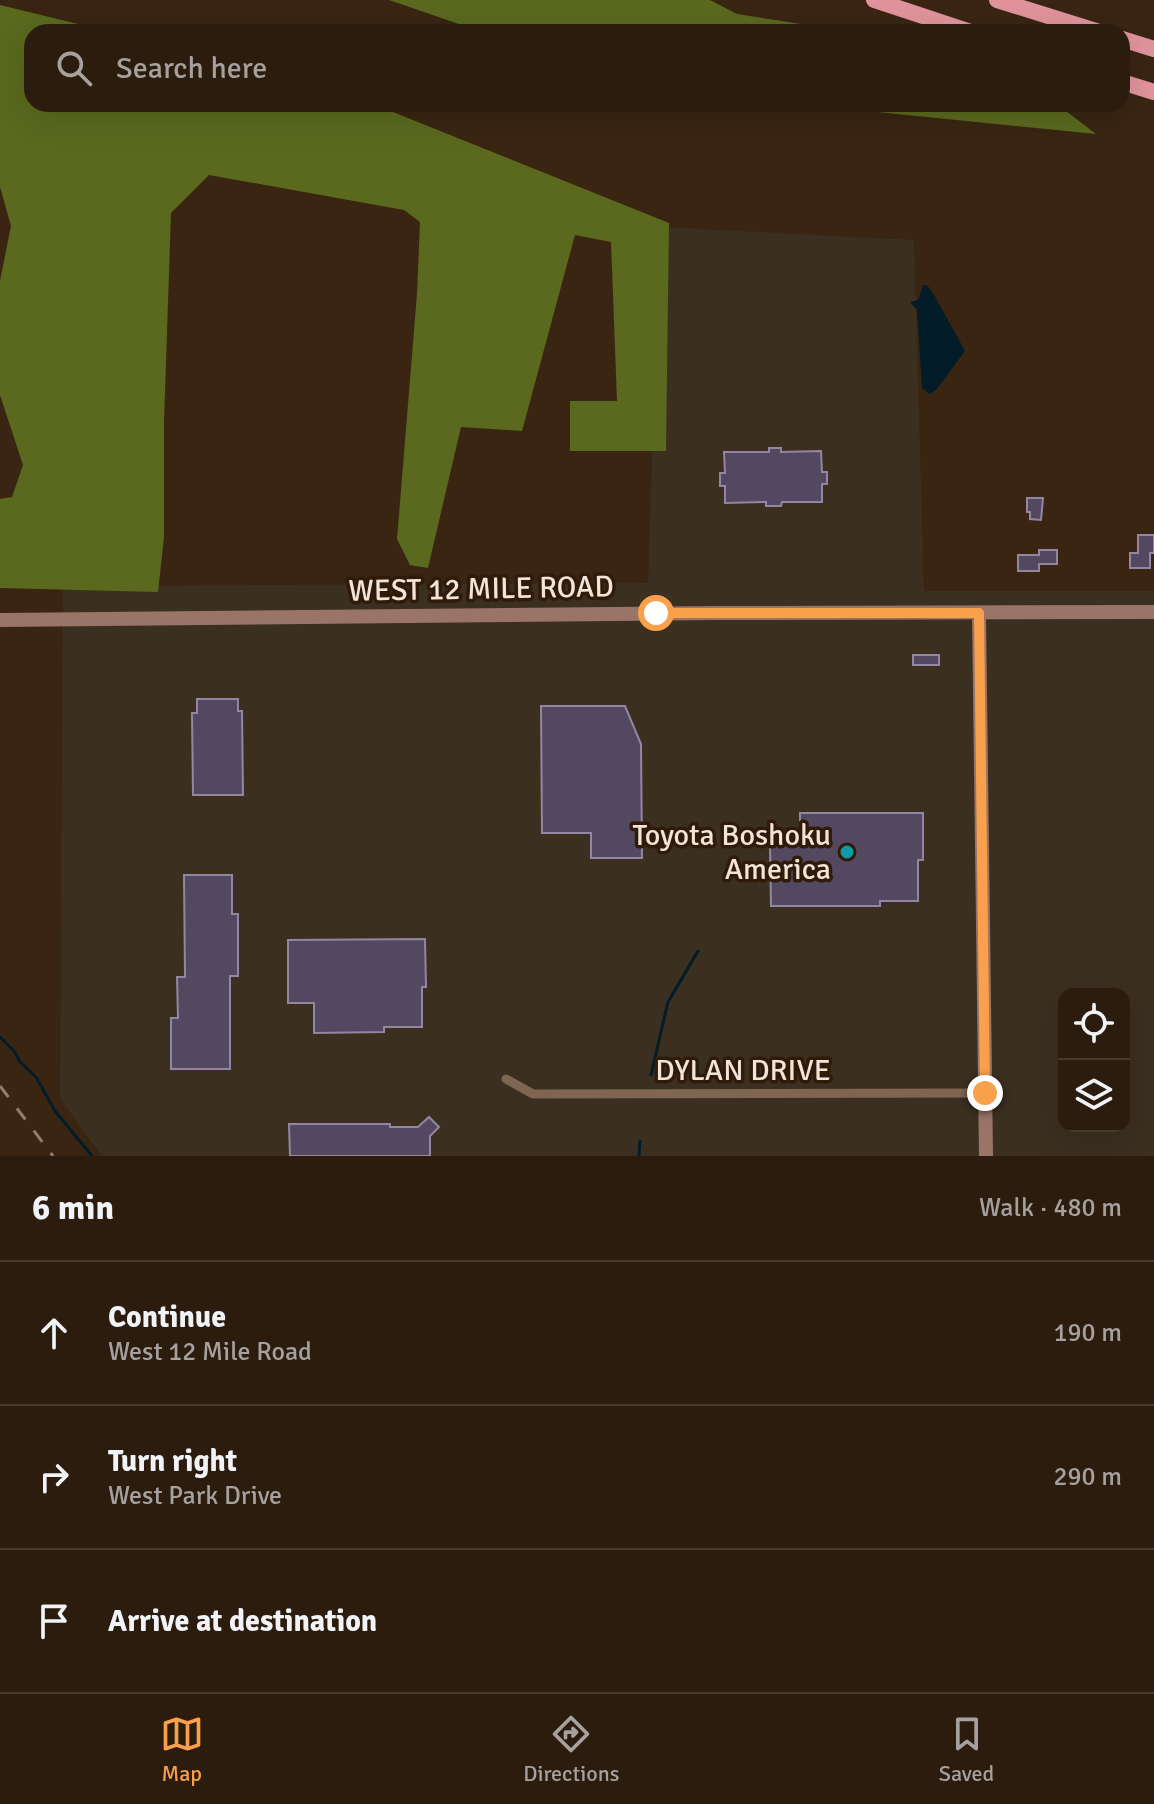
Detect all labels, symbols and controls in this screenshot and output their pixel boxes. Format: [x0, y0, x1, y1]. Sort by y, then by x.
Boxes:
search box [24, 24, 1130, 112]
icon: search [52, 46, 96, 90]
text: Search here [116, 50, 267, 87]
street label: WEST 12 MILE ROAD [348, 568, 614, 610]
route start [638, 595, 674, 631]
place label: Toyota Boshoku America [633, 817, 831, 888]
marker: Toyota Boshoku America [838, 843, 856, 861]
map controls [1058, 988, 1130, 1132]
button: locate [1058, 988, 1130, 1060]
street label: DYLAN DRIVE [655, 1052, 831, 1089]
button: layers [1058, 1060, 1130, 1132]
route end [967, 1075, 1003, 1111]
text: 6 min [32, 1187, 114, 1229]
text: Walk · 480 m [979, 1192, 1122, 1224]
text: Continue [108, 1299, 226, 1336]
icon: ahead [32, 1311, 76, 1355]
text: 190 m [1053, 1317, 1122, 1349]
text: West 12 Mile Road [108, 1336, 312, 1368]
text: Turn right [108, 1443, 237, 1480]
icon: right [32, 1455, 76, 1499]
text: 290 m [1053, 1461, 1122, 1493]
text: West Park Drive [108, 1480, 282, 1512]
icon: arrive [32, 1599, 76, 1643]
text: Arrive at destination [108, 1603, 377, 1640]
tab: Map [160, 1712, 204, 1787]
tab: Directions [523, 1712, 619, 1787]
tab: Saved [939, 1712, 994, 1787]

